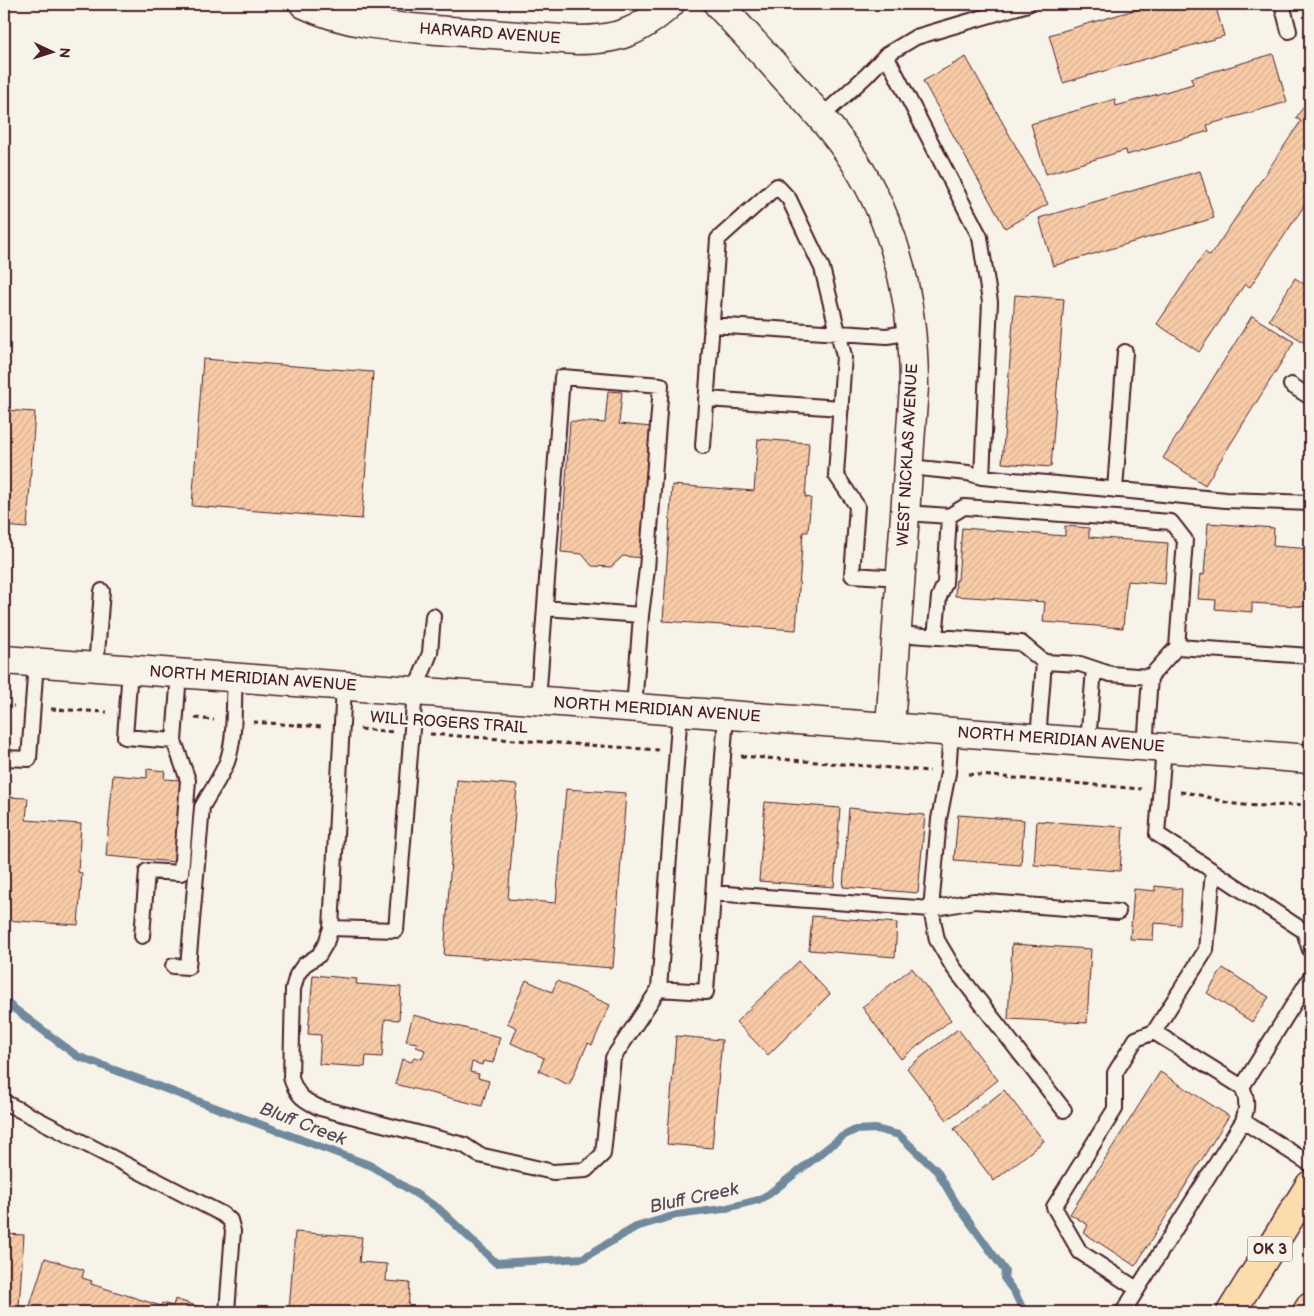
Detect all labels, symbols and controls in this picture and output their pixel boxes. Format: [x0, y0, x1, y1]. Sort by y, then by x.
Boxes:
street label: HARVARD AVENUE [419, 20, 561, 48]
north arrow [28, 28, 78, 78]
text: N [56, 47, 73, 59]
street label: WEST NICKLAS AVENUE [894, 363, 922, 547]
street label: NORTH MERIDIAN AVENUE [149, 662, 357, 696]
street label: NORTH MERIDIAN AVENUE [553, 693, 761, 727]
street label: WILL ROGERS TRAIL [370, 708, 529, 738]
street label: NORTH MERIDIAN AVENUE [957, 723, 1165, 757]
water label: Bluff Creek [257, 1098, 350, 1150]
water label: Bluff Creek [648, 1178, 741, 1218]
road number: OK 3 [1248, 1236, 1292, 1262]

